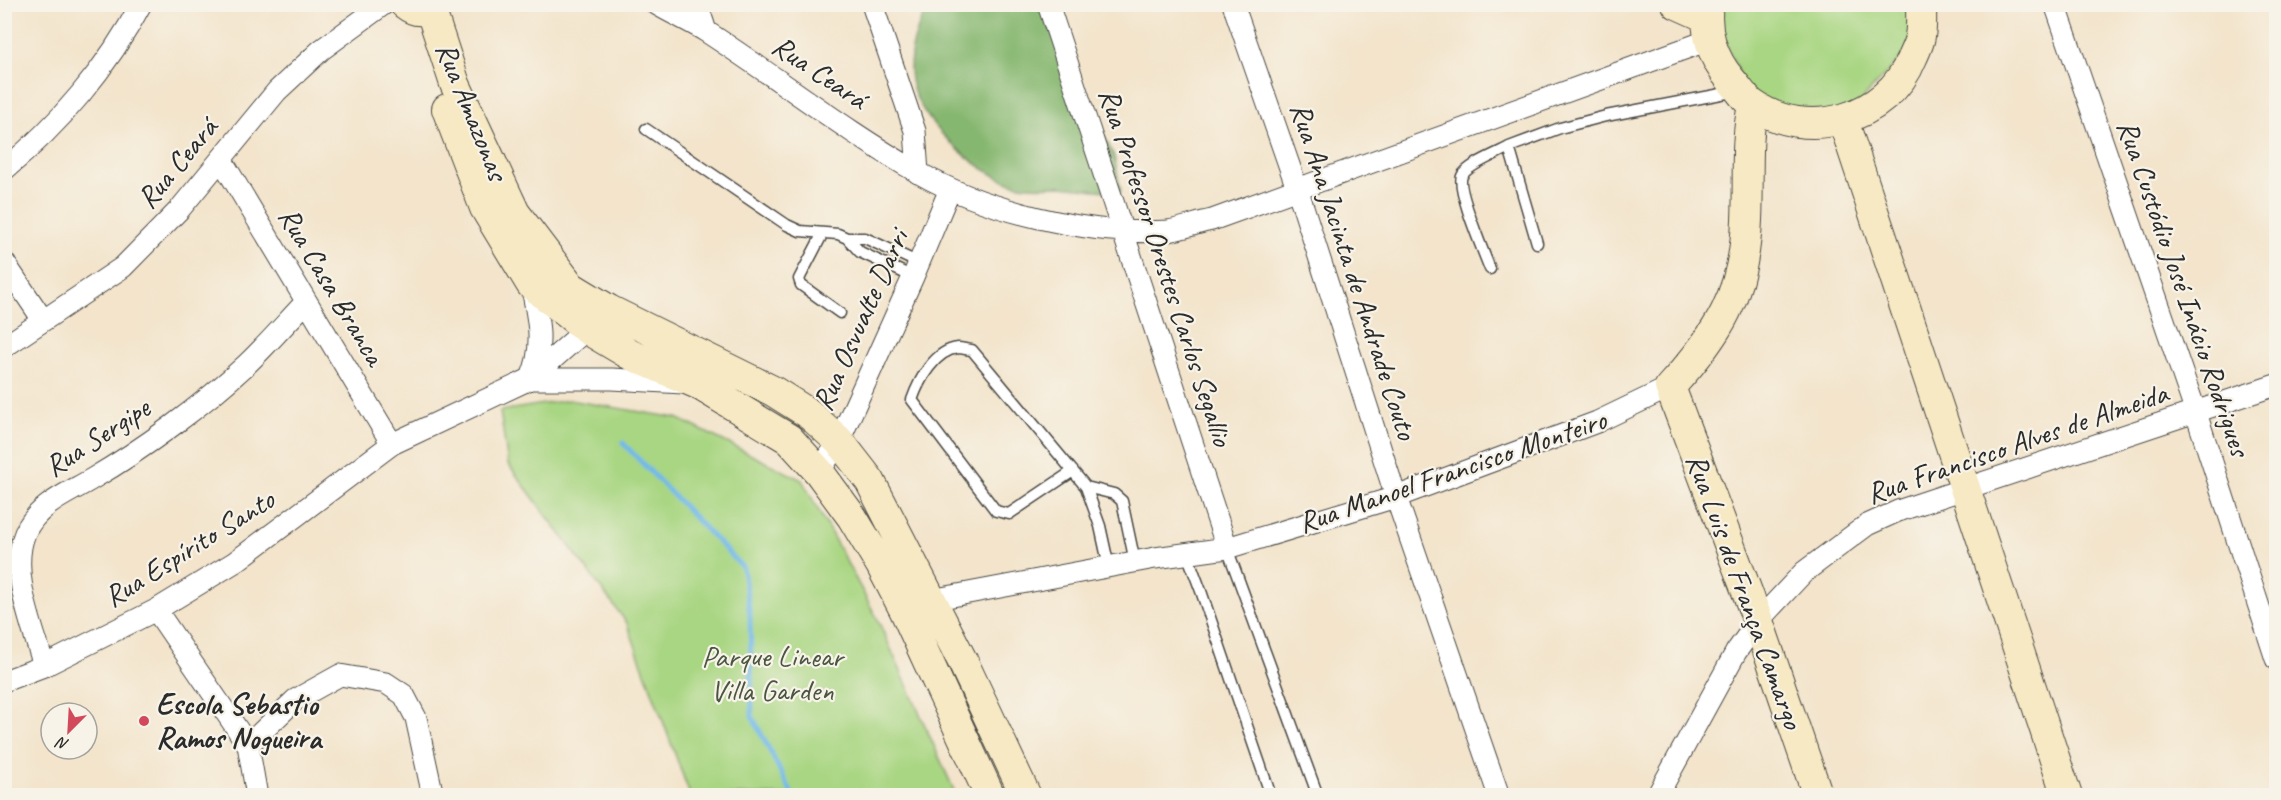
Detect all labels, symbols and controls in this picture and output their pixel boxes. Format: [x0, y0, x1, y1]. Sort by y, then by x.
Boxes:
street label: Rua Ceará [765, 26, 877, 119]
street label: Rua Amazonas [427, 36, 518, 188]
street label: Rua Professor Orestes Carlos Segallio [1090, 83, 1242, 452]
street label: Rua Ana Jacinta de Andrade Couto [1282, 98, 1427, 445]
street label: Rua Ceará [128, 108, 228, 216]
street label: Rua Custódio José Inácio Rodrigues [2109, 115, 2260, 464]
street label: Rua Casa Branca [270, 200, 395, 374]
street label: Rua Osvualte Darri [803, 221, 918, 416]
street label: Rua Francisco Alves de Almeida [1861, 373, 2174, 512]
street label: Rua Sergipe [37, 388, 159, 485]
street label: Rua Manoel Francisco Monteiro [1293, 400, 1612, 542]
street label: Rua Luis de França Camargo [1678, 448, 1813, 735]
street label: Rua Espírito Santo [97, 480, 282, 615]
park label: Parque Linear Villa Garden [701, 637, 846, 709]
place label: Escola Sebastio Ramos Nogueira [156, 685, 324, 757]
north arrow [39, 701, 99, 761]
marker: Escola Sebastio Ramos Nogueira [137, 714, 151, 728]
text: N [52, 731, 72, 755]

